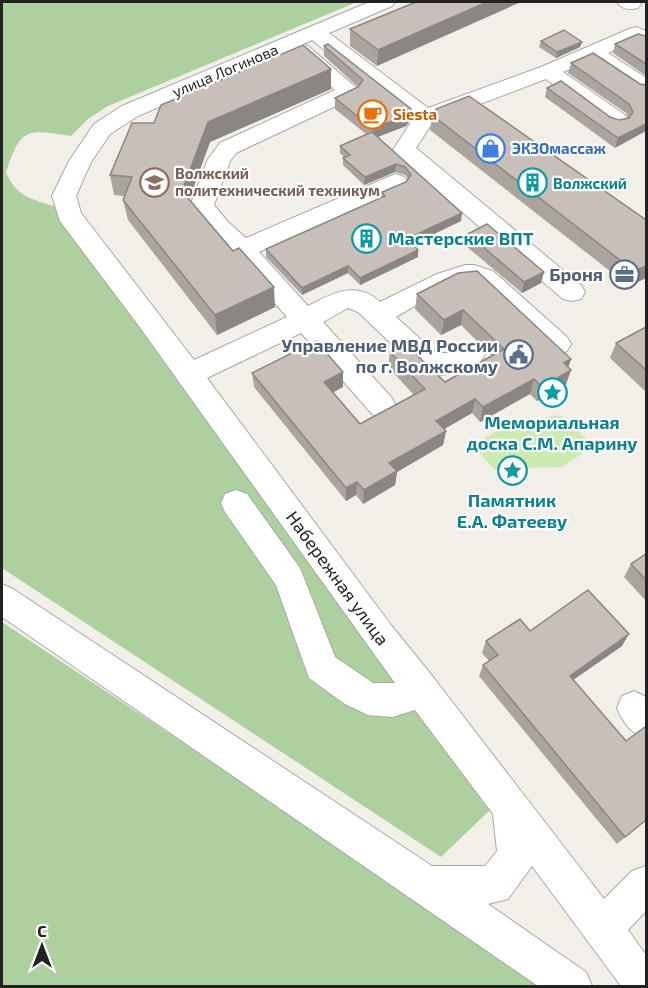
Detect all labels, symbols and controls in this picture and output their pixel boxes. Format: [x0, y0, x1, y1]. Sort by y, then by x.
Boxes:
street label: улица Логинова [169, 40, 281, 101]
cafe icon: Siesta [356, 98, 388, 130]
place label: Siesta [393, 105, 437, 123]
shop icon: ЭКЗОмассаж [475, 132, 507, 164]
place label: ЭКЗОмассаж [512, 139, 607, 157]
place label: Волжский политехнический техникум [175, 164, 380, 199]
school or university icon: Волжский политехнический техникум [138, 166, 170, 198]
building icon: Волжский [516, 167, 548, 199]
place label: Волжский [553, 174, 627, 192]
building icon: Мастерские ВПТ [351, 222, 383, 254]
place label: Мастерские ВПТ [388, 227, 534, 249]
office icon: Броня [608, 258, 640, 290]
place label: Броня [549, 263, 603, 285]
place label: Управление МВД России по г. Волжскому [282, 334, 499, 377]
public building icon: Управление МВД России по г. Волжскому [503, 339, 535, 371]
place icon: Мемориальная доска С.М. Апарину [536, 377, 568, 409]
place label: Мемориальная доска С.М. Апарину [466, 411, 638, 454]
place icon: Памятник Е.А. Фатееву [496, 455, 528, 487]
place label: Памятник Е.А. Фатееву [457, 489, 568, 532]
street label: Набережная улица [282, 506, 394, 650]
north arrow [12, 916, 72, 976]
text: С [37, 921, 47, 940]

